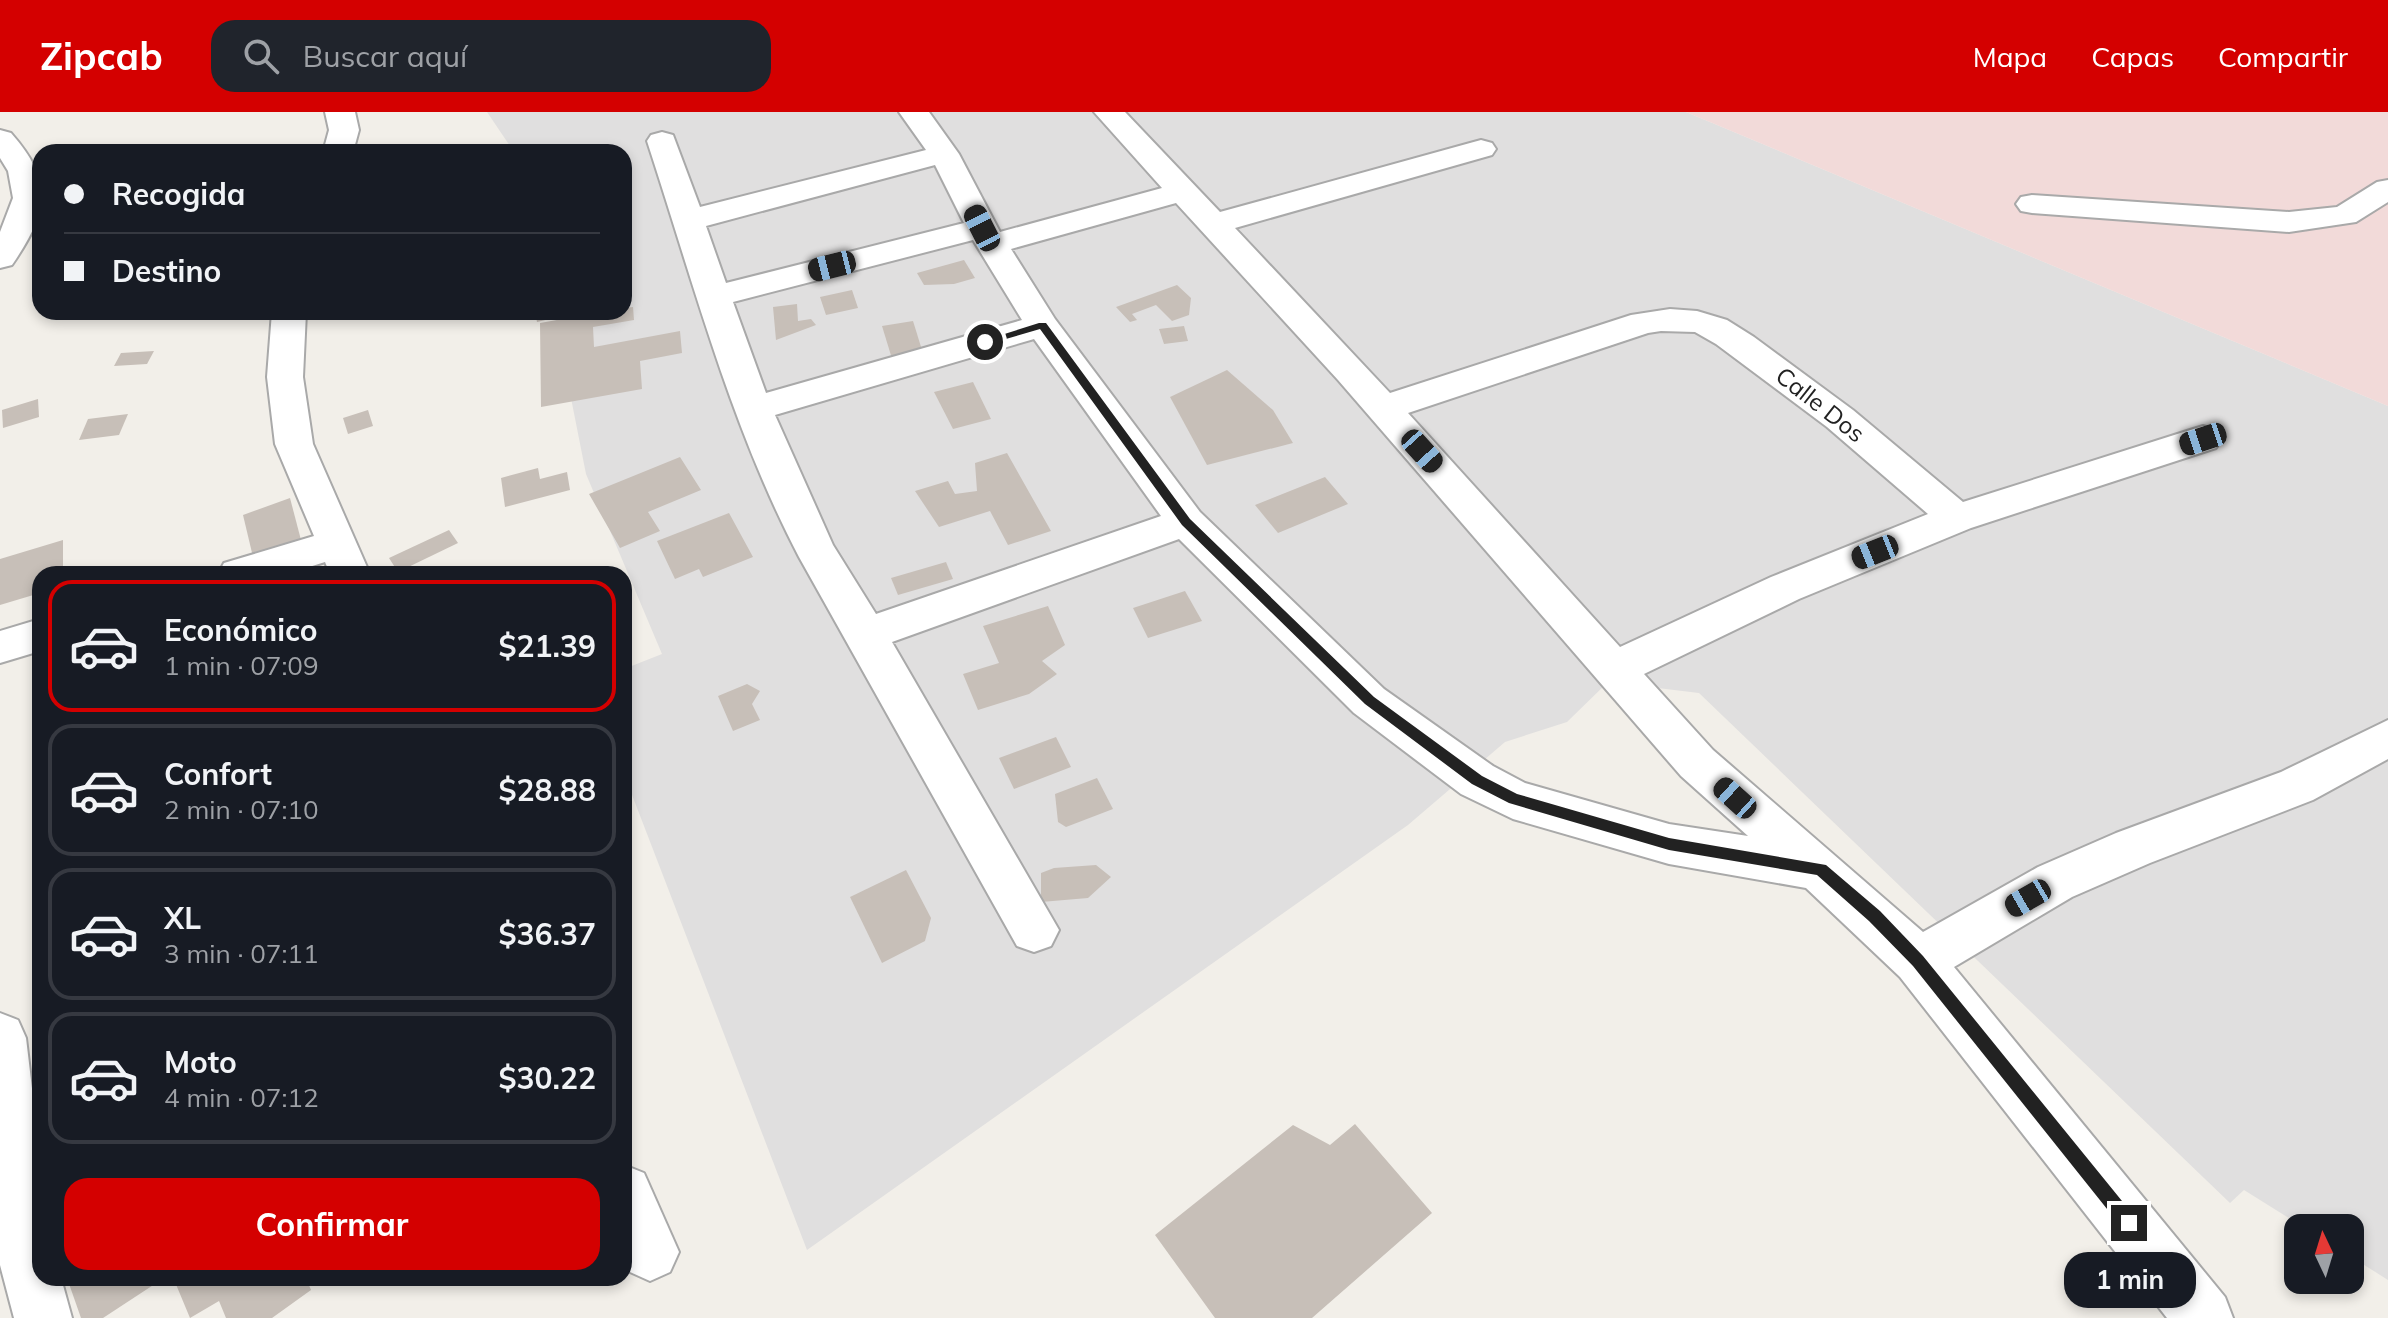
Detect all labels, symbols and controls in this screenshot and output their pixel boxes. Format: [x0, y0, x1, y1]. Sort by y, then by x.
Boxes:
search box [211, 20, 771, 92]
text: Zipcab [40, 32, 163, 80]
icon: search [239, 34, 283, 78]
text: Buscar aquí [303, 37, 467, 75]
text: Mapa [1973, 39, 2047, 74]
text: Capas [2091, 39, 2174, 74]
text: Compartir [2218, 39, 2348, 74]
text: Recogida [112, 175, 245, 213]
car [960, 201, 1004, 255]
car [806, 249, 858, 283]
text: Destino [112, 252, 221, 290]
route start [967, 324, 1003, 360]
street label: Calle Dos [1770, 360, 1871, 448]
car [2176, 420, 2230, 458]
car [1397, 425, 1447, 477]
car [1848, 532, 1902, 572]
icon: car [68, 610, 140, 682]
text: Económico [164, 611, 318, 649]
text: $21.39 [499, 627, 596, 665]
text: 1 min · 07:09 [164, 649, 319, 682]
icon: car [68, 754, 140, 826]
text: Confort [164, 755, 272, 793]
text: $28.88 [499, 771, 596, 809]
car [1709, 773, 1761, 823]
text: 2 min · 07:10 [164, 793, 319, 826]
car [2001, 876, 2055, 920]
icon: car [68, 898, 140, 970]
text: XL [164, 899, 201, 937]
text: $36.37 [499, 915, 596, 953]
text: 3 min · 07:11 [164, 937, 319, 970]
icon: car [68, 1042, 140, 1114]
text: Moto [164, 1043, 237, 1081]
text: $30.22 [499, 1059, 596, 1097]
text: 4 min · 07:12 [164, 1081, 319, 1114]
button: Confirmar [64, 1178, 600, 1270]
route end [2111, 1205, 2147, 1241]
north arrow [2284, 1214, 2364, 1294]
map controls [2284, 1214, 2364, 1294]
callout: 1 min [2063, 1251, 2195, 1307]
text: 1 min [2096, 1263, 2164, 1296]

